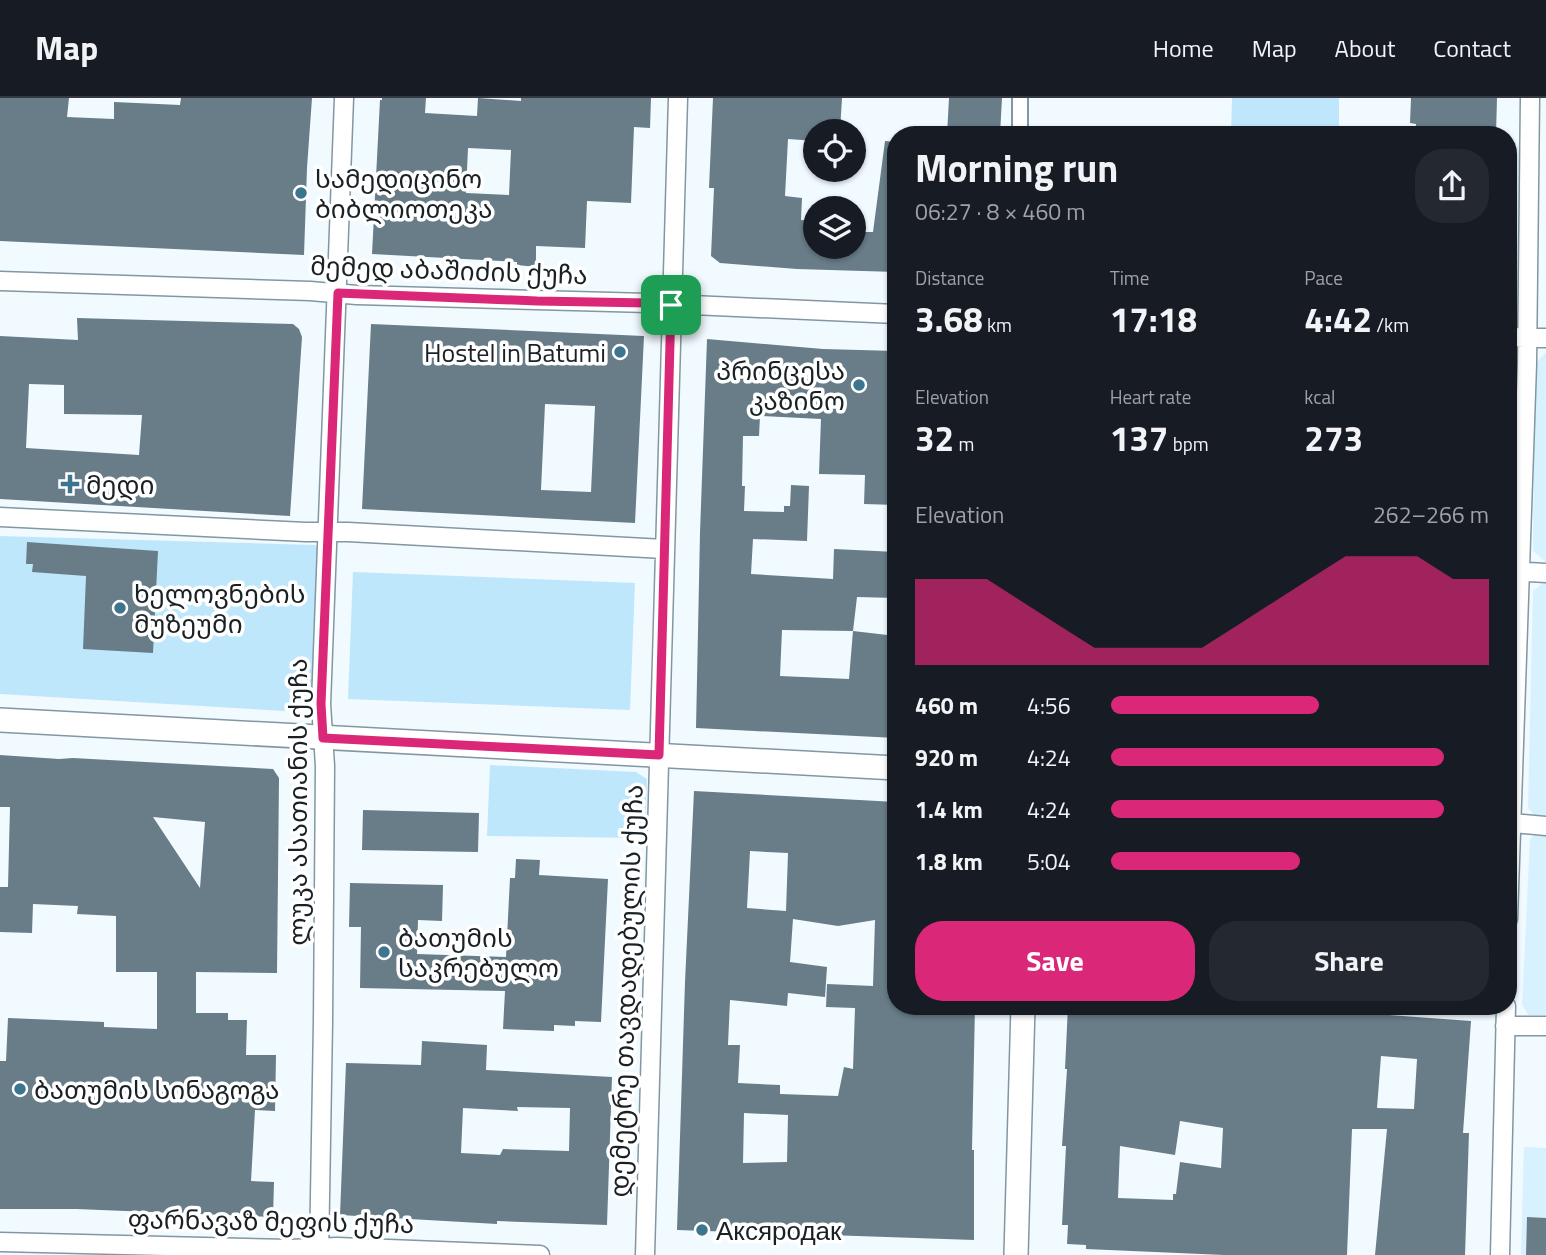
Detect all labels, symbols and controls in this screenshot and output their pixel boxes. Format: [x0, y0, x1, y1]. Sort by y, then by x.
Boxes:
text: Map [35, 23, 98, 73]
text: Home [1153, 30, 1214, 66]
text: Map [1252, 30, 1297, 66]
text: About [1335, 30, 1395, 66]
text: Contact [1433, 30, 1511, 66]
map controls [803, 119, 866, 259]
button: locate [803, 119, 866, 182]
text: Morning run [915, 139, 1118, 197]
button: share [1415, 149, 1489, 223]
place label: სამედიცინო ბიბლიოთეკა [315, 159, 493, 228]
marker: სამედიცინო ბიბლიოთეკა [293, 185, 309, 201]
text: 06:27 · 8 × 460 m [915, 194, 1085, 229]
button: layers [803, 196, 866, 259]
street label: მემედ აბაშიძის ქუჩა [310, 246, 588, 294]
text: Distance [915, 263, 984, 292]
text: Time [1110, 263, 1149, 292]
text: Pace [1304, 263, 1343, 292]
pin [641, 275, 701, 335]
icon: arrive [652, 286, 690, 324]
text: 3.68 [915, 292, 983, 346]
text: 17:18 [1110, 292, 1197, 346]
text: 4:42 [1304, 292, 1372, 346]
text: km [983, 310, 1012, 339]
text: /km [1372, 310, 1409, 339]
place label: Hostel in Batumi [424, 333, 606, 372]
marker: Hostel in Batumi [612, 344, 628, 360]
place label: პრინცესა კაზინო [716, 351, 845, 420]
marker: პრინცესა კაზინო [851, 377, 867, 393]
text: Elevation [915, 382, 989, 411]
text: Heart rate [1110, 382, 1191, 411]
text: kcal [1304, 382, 1335, 411]
text: 32 [915, 411, 954, 465]
text: 137 [1110, 411, 1168, 465]
text: 273 [1304, 411, 1363, 465]
text: m [954, 429, 974, 458]
text: bpm [1168, 429, 1209, 458]
place label: მედი [86, 465, 154, 504]
marker: მედი [60, 474, 80, 494]
text: Elevation [915, 497, 1004, 532]
text: 262–266 m [1373, 497, 1489, 532]
place label: ხელოვნების მუზეუმი [134, 574, 305, 643]
marker: ხელოვნების მუზეუმი [112, 600, 128, 616]
street label: ლუკა ასათიანის ქუჩა [278, 658, 317, 946]
text: 460 m [915, 688, 978, 723]
text: 4:56 [1027, 688, 1071, 723]
text: 920 m [915, 740, 978, 775]
text: 4:24 [1027, 740, 1071, 775]
street label: დემეტრე თავდადებულის ქუჩა [599, 784, 653, 1198]
text: 1.4 km [915, 792, 983, 827]
text: 4:24 [1027, 792, 1071, 827]
text: 1.8 km [915, 844, 983, 879]
text: 5:04 [1027, 844, 1071, 879]
place label: ბათუმის საკრებულო [398, 918, 559, 987]
button: Save [915, 921, 1195, 1001]
button: Share [1209, 921, 1489, 1001]
marker: ბათუმის საკრებულო [376, 944, 392, 960]
place label: ბათუმის სინაგოგა [34, 1070, 280, 1109]
marker: ბათუმის სინაგოგა [12, 1081, 28, 1097]
street label: ფარნავაზ მეფის ქუჩა [127, 1199, 415, 1243]
place label: Аксяродак [716, 1211, 842, 1250]
marker: Аксяродак [694, 1222, 710, 1238]

